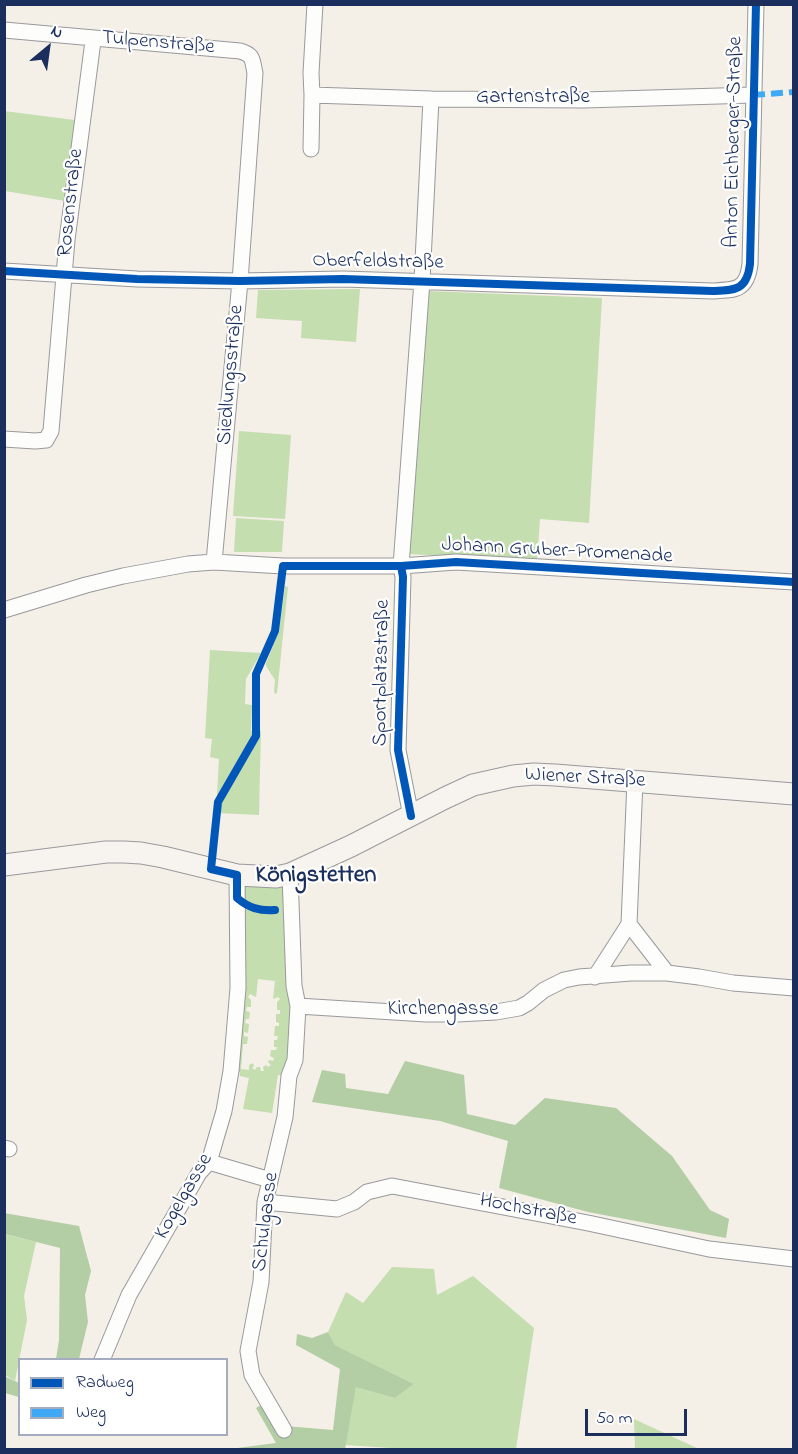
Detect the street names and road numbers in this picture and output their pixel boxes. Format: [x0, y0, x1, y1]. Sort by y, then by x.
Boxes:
street label: Tulpenstraße [100, 27, 216, 61]
street label: Anton Eichberger-Straße [721, 36, 749, 248]
street label: Gartenstraße [476, 86, 590, 112]
street label: Rosenstraße [54, 147, 90, 259]
street label: Oberfeldstraße [312, 249, 444, 277]
street label: Siedlungsstraße [213, 304, 251, 446]
street label: Johann Gruber-Promenade [441, 533, 673, 571]
street label: Sportplatzstraße [369, 599, 397, 747]
street label: Wiener Straße [524, 763, 646, 795]
street label: Kirchengasse [387, 998, 499, 1024]
street label: Kogelgasse [150, 1150, 220, 1244]
street label: Schulgasse [248, 1171, 286, 1273]
street label: Hochstraße [477, 1189, 579, 1233]

